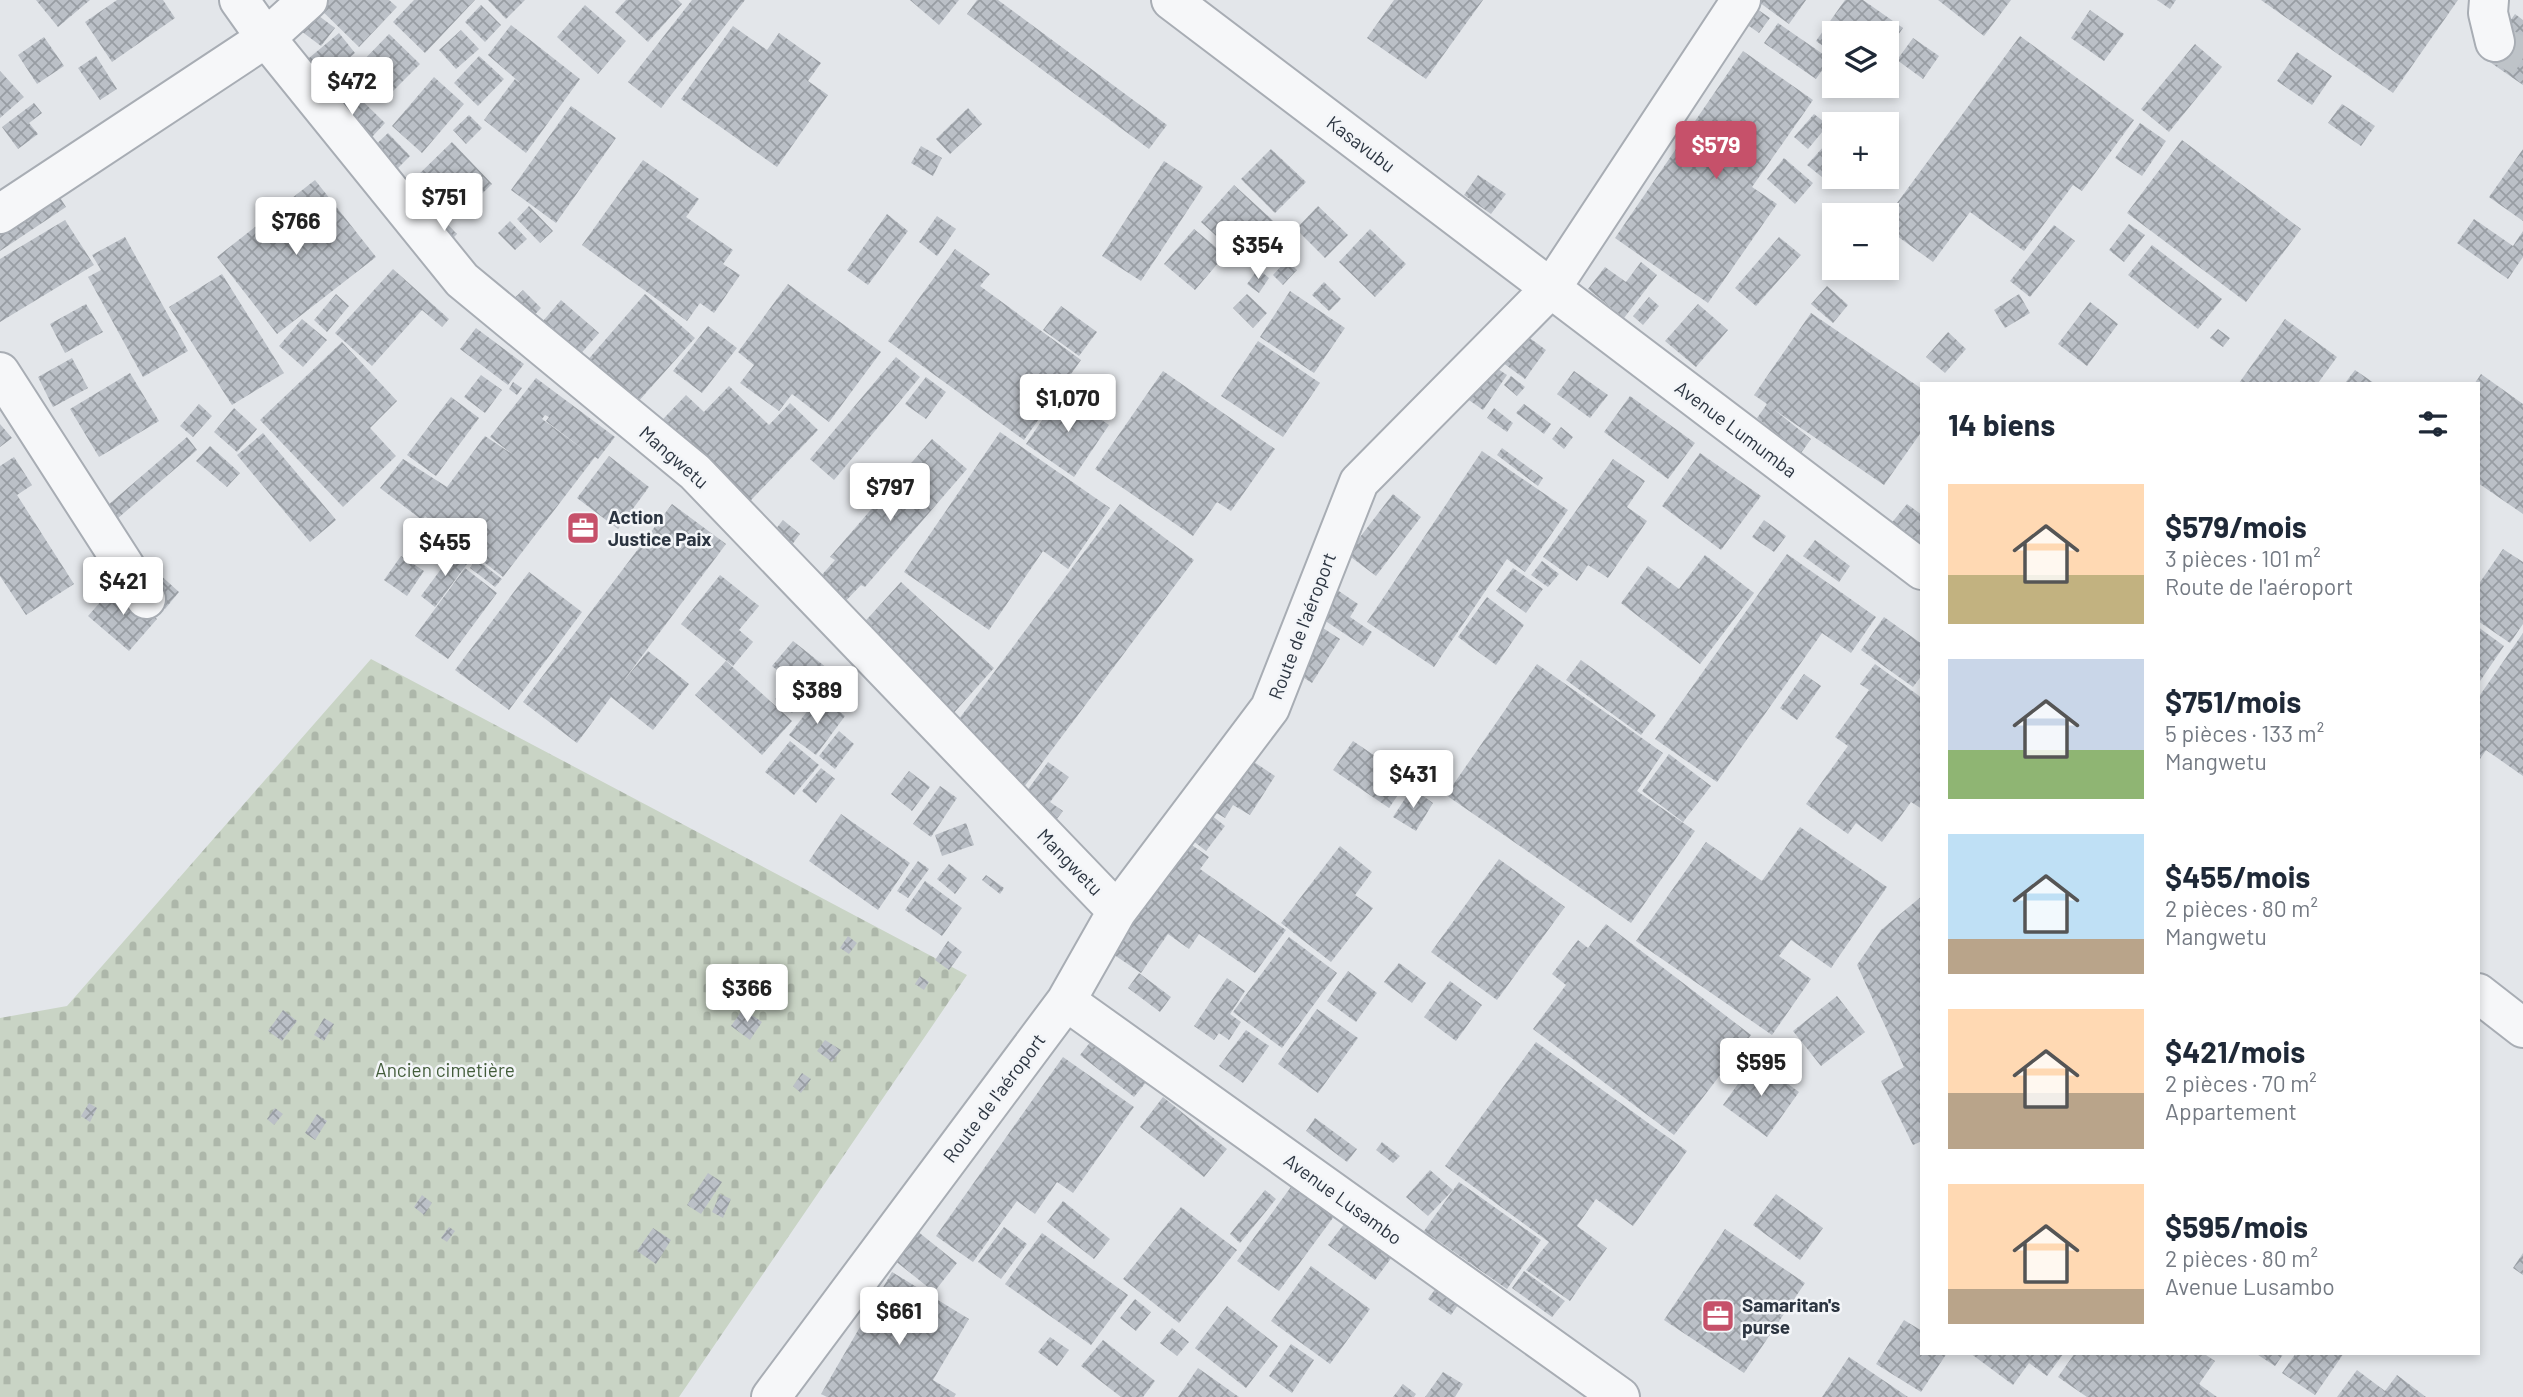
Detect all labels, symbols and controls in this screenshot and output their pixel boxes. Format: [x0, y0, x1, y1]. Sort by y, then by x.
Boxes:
map controls [1822, 21, 1899, 280]
button: layers [1822, 21, 1899, 98]
pin: $472 [311, 58, 393, 117]
text: $472 [327, 66, 377, 94]
street label: Kasavubu [1323, 110, 1400, 177]
button: + [1822, 112, 1899, 189]
pin: $579 [1675, 122, 1757, 181]
text: $579 [1691, 130, 1741, 158]
pin: $751 [403, 174, 485, 233]
text: $751 [422, 182, 466, 210]
pin: $766 [255, 198, 337, 257]
button: − [1822, 203, 1899, 280]
text: $766 [271, 206, 321, 234]
pin: $354 [1217, 222, 1299, 281]
text: $354 [1232, 230, 1284, 258]
pin: $1,070 [1011, 374, 1125, 434]
street label: Avenue Lumumba [1671, 375, 1802, 482]
text: $1,070 [1036, 383, 1100, 411]
icon: filters [2414, 405, 2452, 443]
text: 14 biens [1948, 406, 2055, 442]
street label: Mangwetu [635, 420, 714, 493]
pin: $797 [849, 463, 931, 523]
text: $797 [866, 472, 914, 500]
place label: Action Justice Paix [608, 505, 712, 550]
text: $579/mois [2165, 508, 2307, 544]
office icon: Action Justice Paix [564, 509, 602, 547]
icon: home [2004, 512, 2088, 596]
pin: $455 [404, 518, 486, 578]
text: $455 [419, 527, 471, 555]
text: 3 pièces · 101 m² [2165, 544, 2321, 572]
street label: Route de l'aéroport [1263, 549, 1340, 703]
pin: $421 [82, 558, 164, 617]
text: $421 [99, 566, 147, 594]
text: Route de l'aéroport [2165, 572, 2353, 600]
pin: $389 [776, 666, 858, 726]
text: $389 [792, 675, 842, 703]
text: $751/mois [2165, 683, 2301, 719]
icon: home [2004, 687, 2088, 771]
text: 5 pièces · 133 m² [2165, 719, 2324, 747]
text: Mangwetu [2165, 747, 2267, 775]
pin: $431 [1372, 750, 1454, 810]
text: $431 [1389, 759, 1437, 787]
street label: Mangwetu [1033, 823, 1108, 900]
text: $455/mois [2165, 858, 2310, 894]
icon: home [2004, 862, 2088, 946]
text: 2 pièces · 80 m² [2165, 894, 2318, 922]
text: Mangwetu [2165, 922, 2267, 950]
pin: $366 [706, 964, 788, 1024]
text: $366 [722, 973, 772, 1001]
street label: Route de l'aéroport [938, 1029, 1050, 1167]
text: $421/mois [2165, 1033, 2305, 1069]
icon: home [2004, 1037, 2088, 1121]
pin: $595 [1720, 1038, 1802, 1098]
text: $595 [1736, 1047, 1786, 1075]
park label: Ancien cimetière [375, 1058, 515, 1081]
text: 2 pièces · 70 m² [2165, 1069, 2317, 1097]
text: Appartement [2165, 1097, 2297, 1125]
street label: Avenue Lusambo [1280, 1148, 1407, 1249]
text: $595/mois [2165, 1208, 2308, 1244]
icon: home [2004, 1212, 2088, 1296]
text: 2 pièces · 80 m² [2165, 1244, 2318, 1272]
text: Avenue Lusambo [2165, 1272, 2335, 1300]
pin: $661 [858, 1288, 940, 1347]
place label: Samaritan's purse [1742, 1293, 1840, 1338]
text: $661 [876, 1296, 922, 1324]
office icon: Samaritan's purse [1699, 1297, 1737, 1335]

